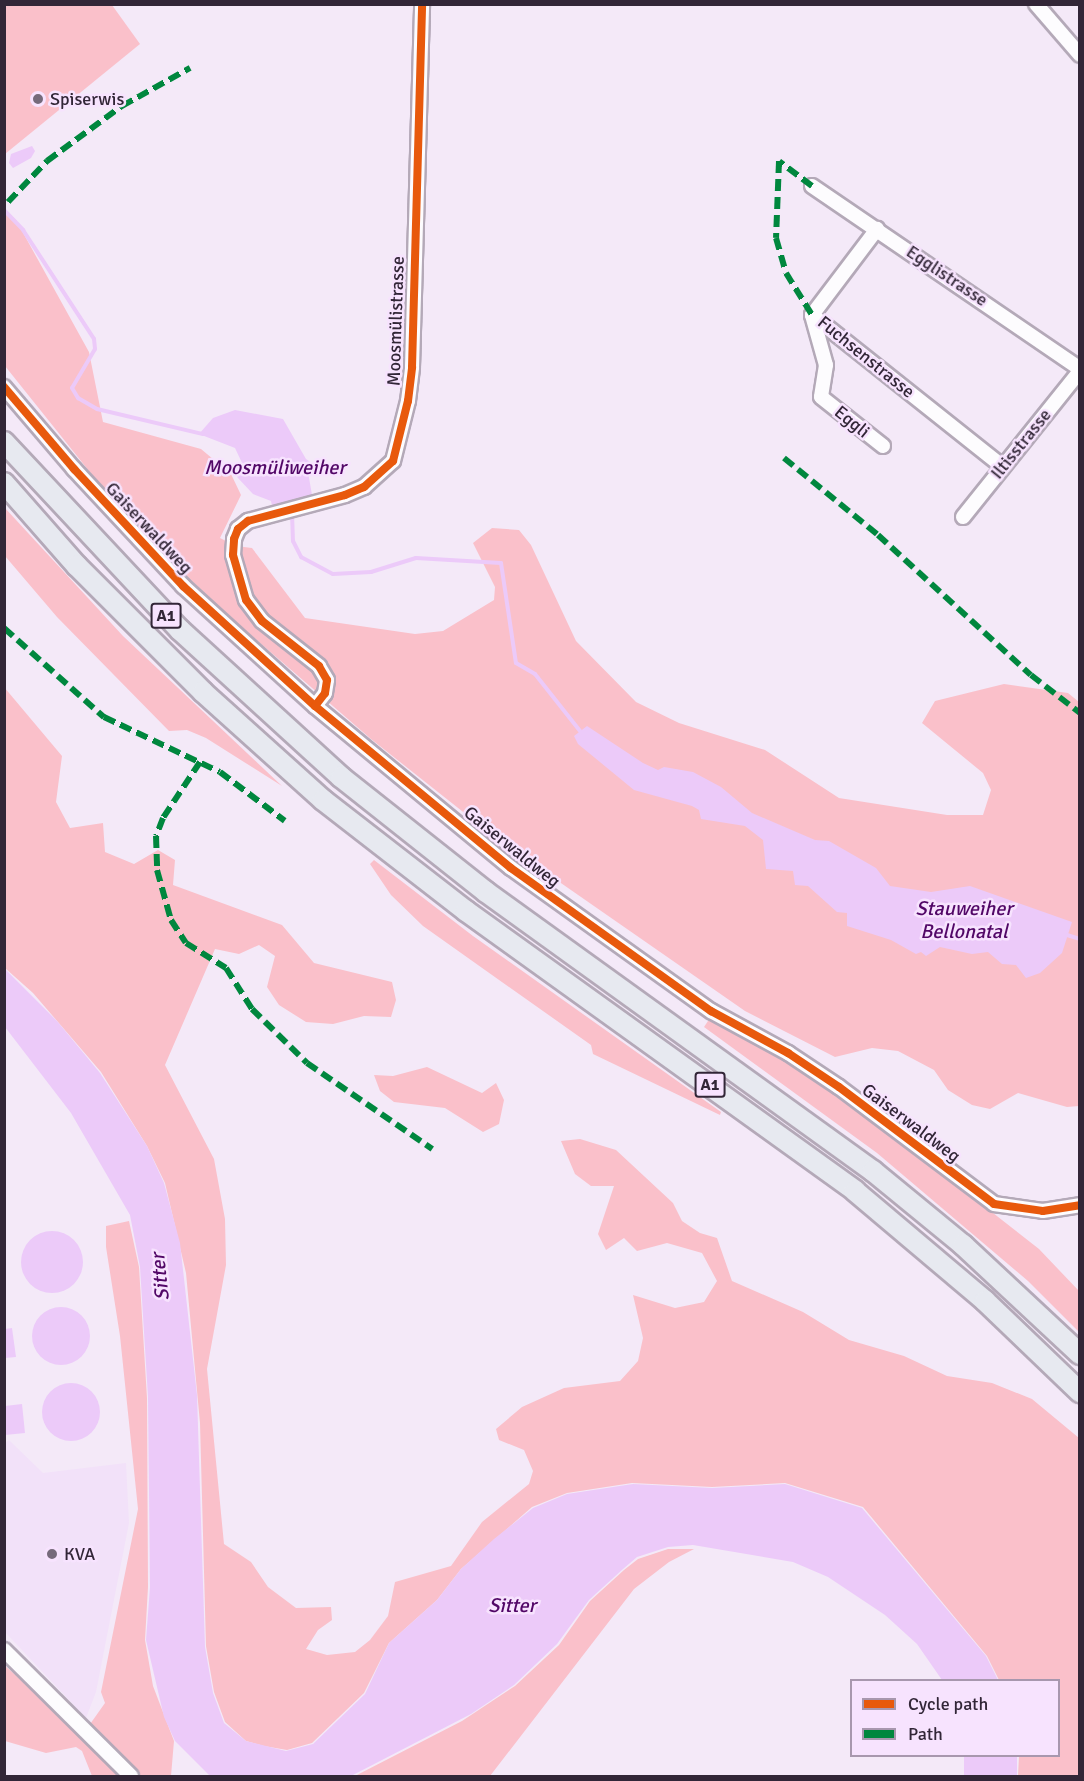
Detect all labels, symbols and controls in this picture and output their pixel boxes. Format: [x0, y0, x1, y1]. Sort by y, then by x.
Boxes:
place label: Spiserwis [50, 88, 124, 110]
marker: Spiserwis [31, 92, 45, 106]
street label: Egglistrasse [902, 241, 992, 311]
street label: Moosmülistrasse [383, 256, 409, 386]
street label: Fuchsenstrasse [813, 311, 919, 403]
street label: Eggli [830, 401, 874, 443]
street label: Iltisstrasse [986, 405, 1056, 483]
water label: Moosmüliweiher [204, 455, 346, 479]
street label: Gaiserwaldweg [101, 478, 197, 578]
road number: A1 [150, 603, 182, 629]
street label: Gaiserwaldweg [460, 802, 564, 892]
water label: Stauweiher Bellonatal [915, 896, 1013, 943]
road number: A1 [694, 1072, 726, 1098]
street label: Gaiserwaldweg [858, 1079, 964, 1167]
water label: Sitter [146, 1252, 174, 1302]
place label: KVA [64, 1543, 95, 1565]
marker: KVA [45, 1547, 59, 1561]
water label: Sitter [488, 1593, 536, 1617]
legend [850, 1679, 1060, 1757]
text: Cycle path [908, 1693, 988, 1715]
text: Path [908, 1723, 943, 1745]

